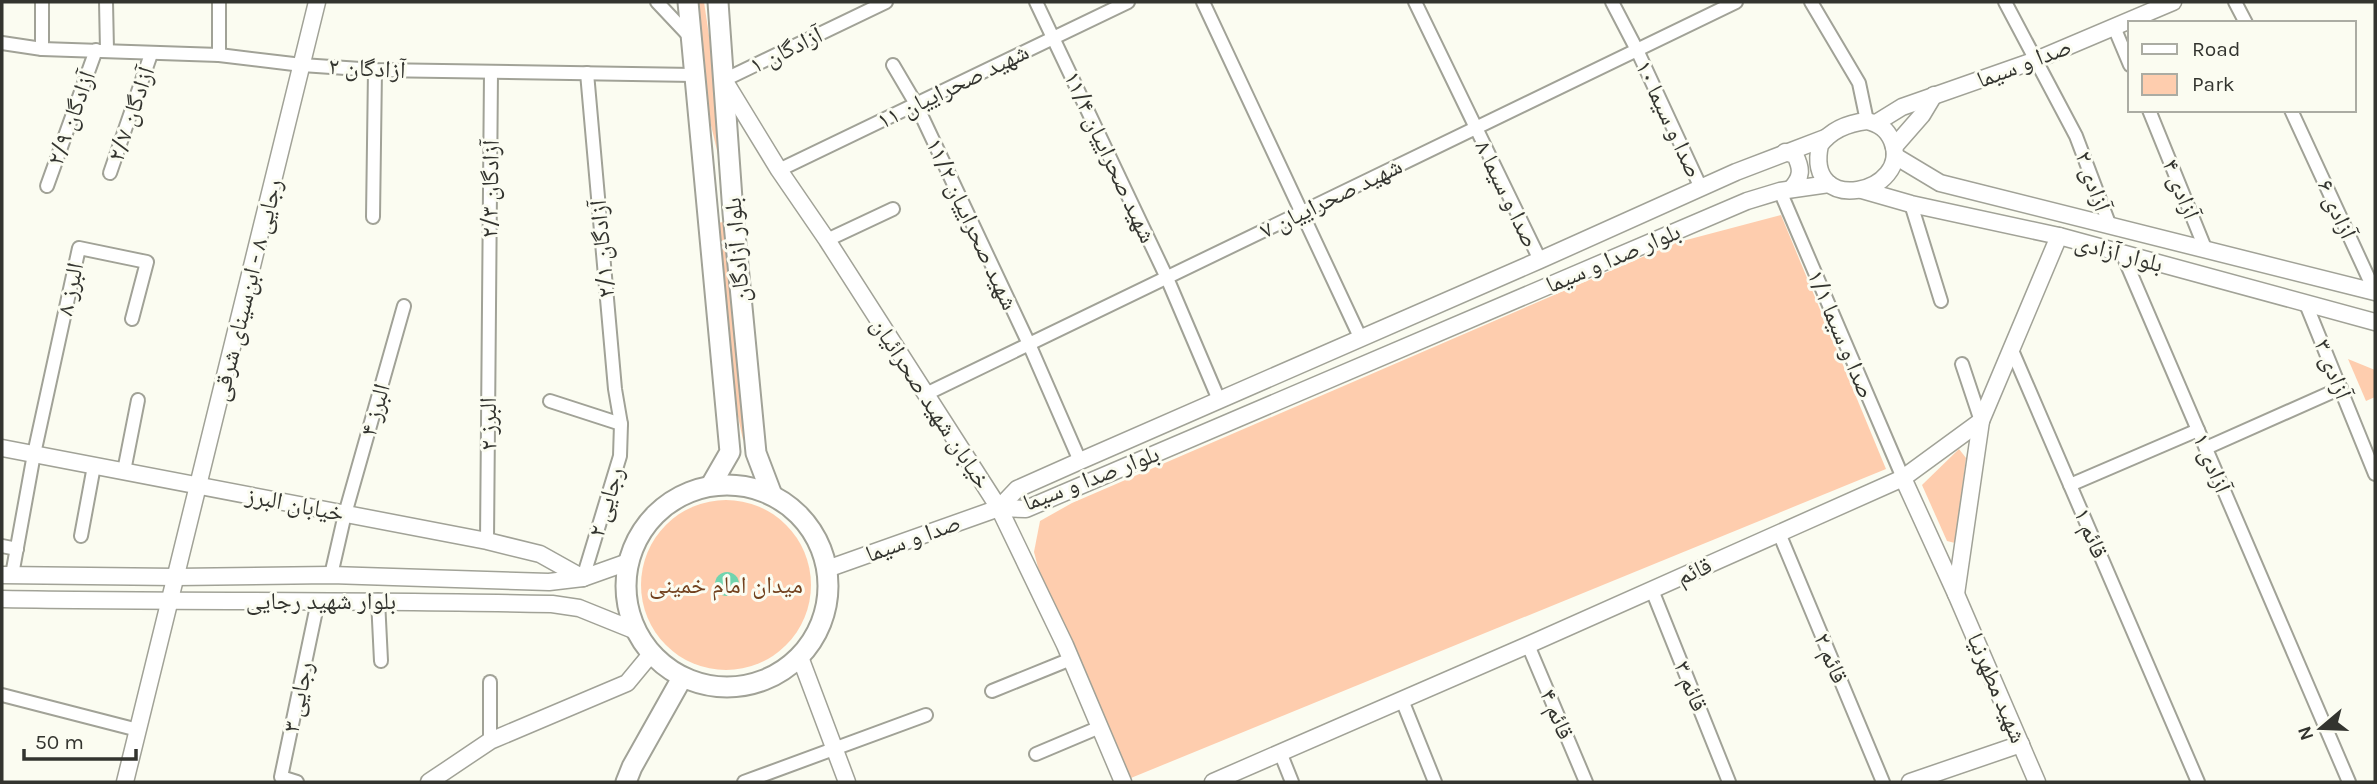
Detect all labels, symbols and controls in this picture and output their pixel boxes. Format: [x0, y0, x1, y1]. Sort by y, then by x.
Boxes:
street label: آزادگان ۱ [745, 20, 828, 80]
legend [2128, 21, 2356, 112]
street label: صدا و سیما [1973, 32, 2075, 94]
street label: شهید صحراییان ۱۱ [873, 37, 1033, 135]
text: Road [2192, 37, 2240, 61]
street label: آزادگان ۲ [328, 52, 407, 84]
street label: صدا و سیما ۱۰ [1630, 56, 1708, 182]
street label: آزادگان ۲/۷ [102, 62, 161, 165]
street label: آزادگان ۲/۹ [41, 66, 101, 169]
street label: شهید صحراییان ۱۱/۴ [1058, 67, 1162, 247]
text: Park [2192, 72, 2235, 96]
street label: شهید صحراییان ۱۱/۲ [920, 134, 1024, 314]
street label: صدا و سیما ۸ [1469, 136, 1545, 252]
street label: آزادگان ۲/۳ [475, 139, 505, 238]
street label: آزادی ۲ [2069, 147, 2117, 216]
street label: شهید صحراییان ۷ [1255, 152, 1407, 244]
street label: آزادی ۴ [2156, 155, 2206, 224]
street label: آزادی ۶ [2312, 175, 2363, 244]
street label: رجایی ۸ - ابن‌سینای شرقی [206, 176, 288, 404]
street label: بلوار آزادگان [718, 196, 756, 304]
street label: آزادگان ۲/۱ [584, 198, 620, 299]
street label: بلوار صدا و سیما [1542, 217, 1684, 299]
street label: بلوار آزادی [2072, 228, 2166, 278]
street label: البرز ۸ [51, 260, 89, 318]
street label: صدا و سیما ۱/۱ [1801, 266, 1881, 402]
street label: خیابان شهید صحرائیان [865, 312, 997, 494]
street label: آزادی ۳ [2308, 335, 2358, 404]
street label: البرز ۴ [354, 381, 396, 439]
street label: البرز ۲ [474, 397, 502, 451]
street label: آزادی ۱ [2187, 429, 2237, 498]
street label: بلوار صدا و سیما [1019, 439, 1163, 517]
street label: رجایی ۲ [582, 464, 630, 540]
street label: خیابان البرز [243, 481, 346, 527]
street label: قائم ۱ [2066, 504, 2114, 563]
street label: صدا و سیما [862, 508, 964, 568]
street label: قائم [1672, 551, 1717, 593]
park label: میدان امام خمینی [649, 571, 803, 601]
street label: بلوار شهید رجایی [246, 587, 396, 615]
street label: قائم ۲ [1806, 629, 1854, 688]
street label: شهید مطهرنیا [1961, 629, 2033, 747]
street label: قائم ۳ [1666, 657, 1714, 716]
street label: رجایی ۳ [277, 659, 319, 735]
street label: قائم ۴ [1532, 685, 1580, 744]
north arrow [2286, 693, 2356, 763]
scale bar [24, 718, 136, 762]
text: N [2293, 723, 2318, 743]
text: 50 m [35, 730, 84, 754]

